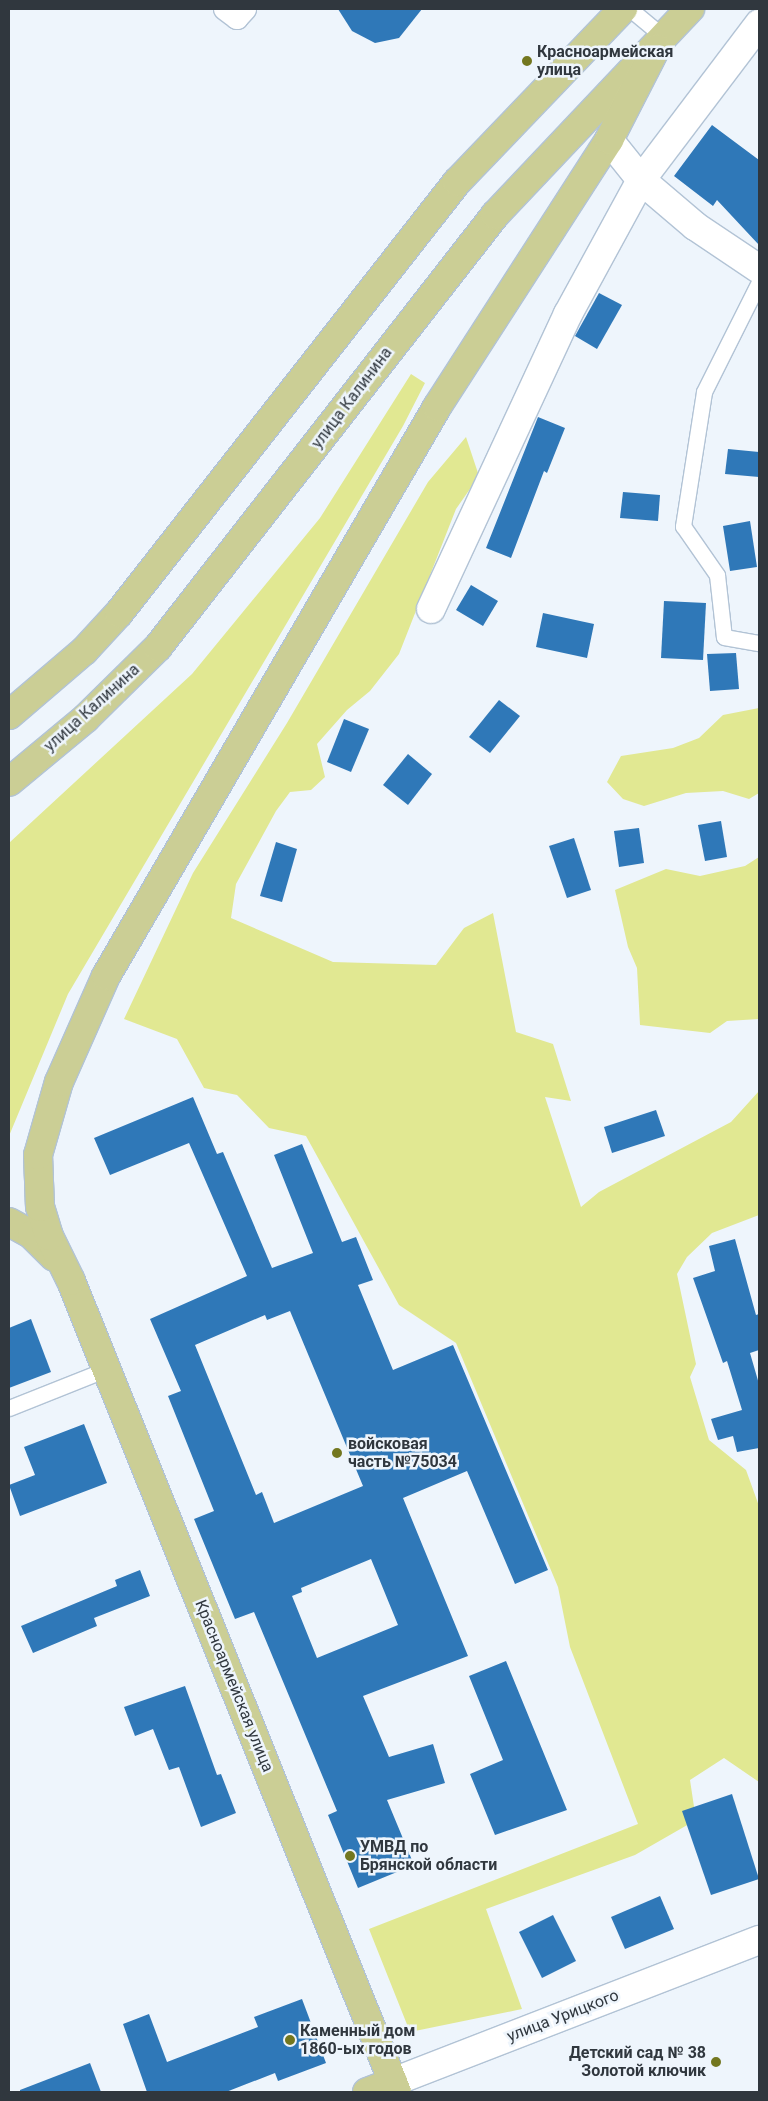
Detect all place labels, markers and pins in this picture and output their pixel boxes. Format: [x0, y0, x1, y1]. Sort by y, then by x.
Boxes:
place label: Красноармейская улица [537, 42, 674, 80]
marker: Красноармейская улица [521, 55, 533, 67]
place label: войсковая часть №75034 [348, 1434, 457, 1472]
marker: войсковая часть №75034 [330, 1446, 344, 1460]
place label: УМВД по Брянской области [360, 1837, 497, 1875]
marker: УМВД по Брянской области [344, 1850, 356, 1862]
place label: Каменный дом 1860-ых годов [300, 2021, 415, 2059]
marker: Каменный дом 1860-ых годов [284, 2034, 296, 2046]
place label: Детский сад № 38 Золотой ключик [569, 2043, 706, 2081]
marker: Детский сад № 38 Золотой ключик [710, 2056, 722, 2068]

